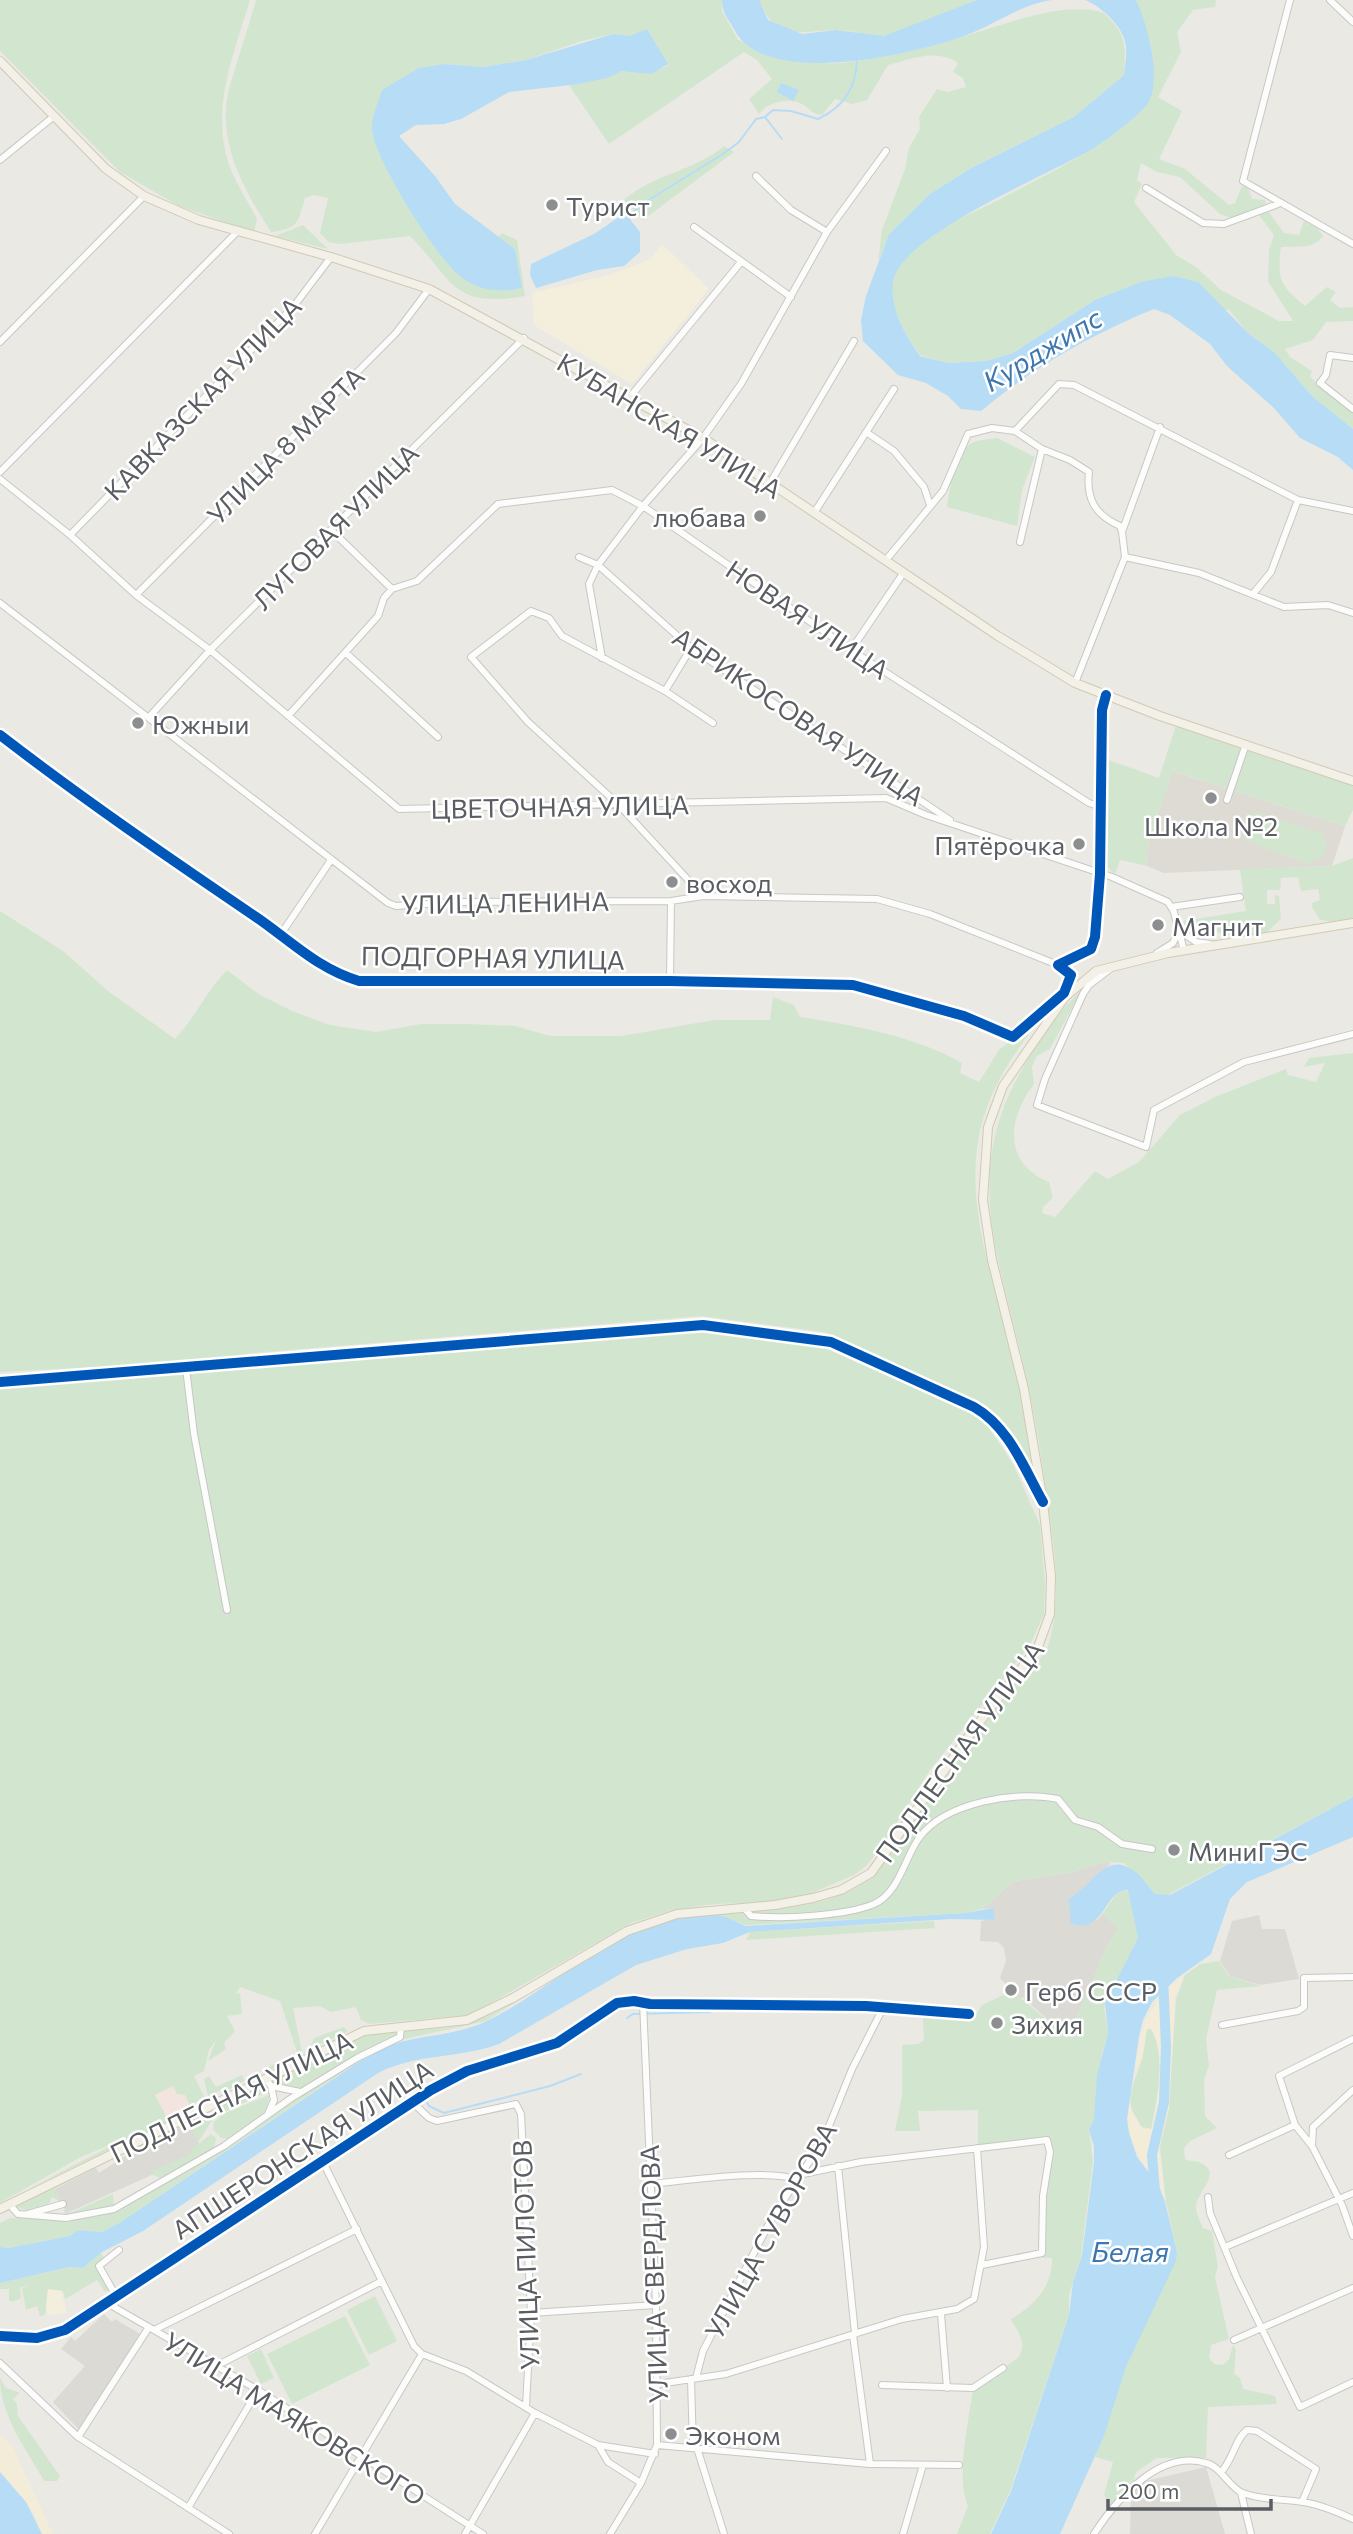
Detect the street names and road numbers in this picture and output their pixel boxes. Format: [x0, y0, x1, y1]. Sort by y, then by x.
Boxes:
street label: КАВКАЗСКАЯ УЛИЦА [97, 290, 307, 506]
street label: КУБАНСКАЯ УЛИЦА [552, 346, 788, 504]
street label: УЛИЦА 8 МАРТА [200, 360, 370, 530]
street label: ЛУГОВАЯ УЛИЦА [246, 437, 424, 615]
street label: НОВАЯ УЛИЦА [721, 553, 895, 685]
street label: АБРИКОСОВАЯ УЛИЦА [668, 620, 930, 812]
street label: ЦВЕТОЧНАЯ УЛИЦА [430, 788, 690, 824]
street label: УЛИЦА ЛЕНИНА [400, 885, 610, 919]
street label: ПОДГОРНАЯ УЛИЦА [361, 939, 625, 975]
street label: ПОДЛЕСНАЯ УЛИЦА [868, 1634, 1050, 1868]
street label: ПОДЛЕСНАЯ УЛИЦА [105, 2024, 357, 2168]
street label: АПШЕРОНСКАЯ УЛИЦА [166, 2053, 438, 2245]
street label: УЛИЦА СУВОРОВА [698, 2116, 842, 2344]
street label: УЛИЦА ПИЛОТОВ [505, 2140, 545, 2370]
street label: УЛИЦА СВЕРДЛОВА [633, 2144, 673, 2404]
street label: УЛИЦА МАЯКОВСКОГО [158, 2325, 432, 2511]

